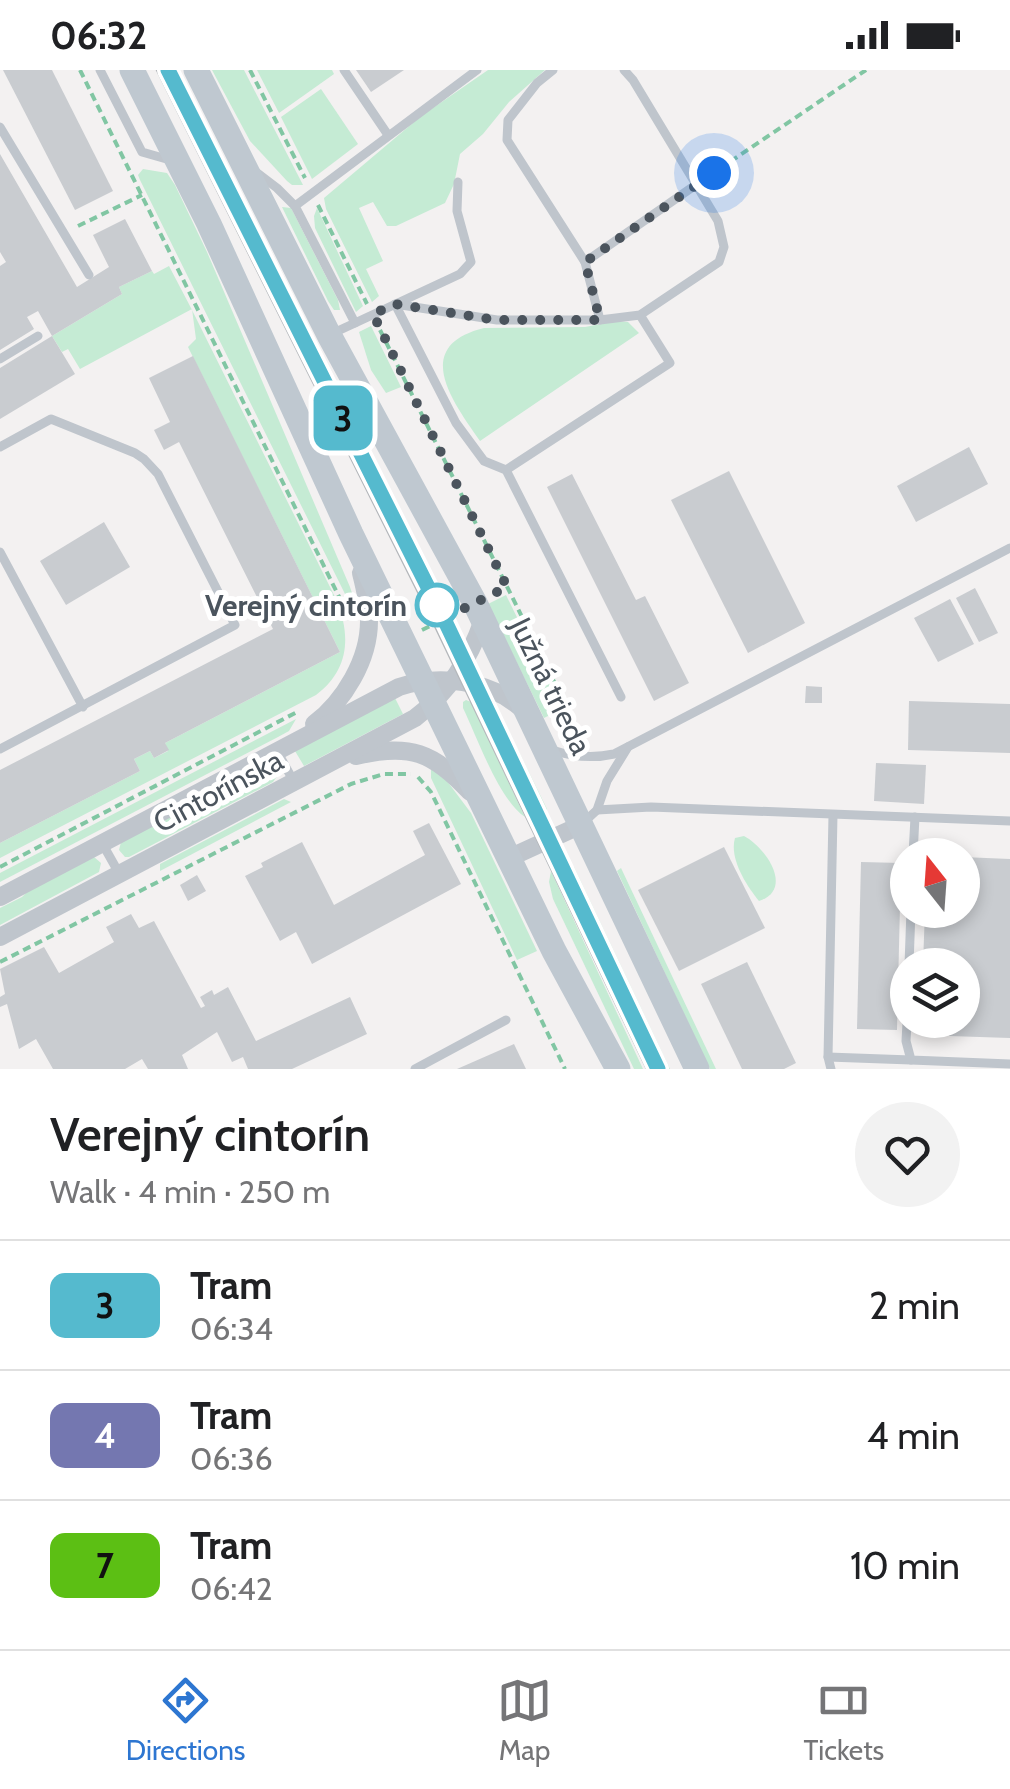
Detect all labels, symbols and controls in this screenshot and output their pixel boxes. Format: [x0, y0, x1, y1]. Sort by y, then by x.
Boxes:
text: 06:32 [50, 12, 147, 59]
your location [689, 148, 739, 198]
line badge: 3 [310, 386, 376, 450]
text: 3 [334, 397, 352, 440]
marker: Verejný cintorín [416, 584, 458, 626]
place label: Verejný cintorín [205, 587, 407, 624]
street label: Južná trieda [502, 611, 600, 761]
street label: Cintorínska [147, 741, 290, 841]
north arrow [890, 838, 980, 928]
map controls [890, 838, 980, 1038]
button: layers [890, 948, 980, 1038]
button: heart [855, 1102, 960, 1207]
text: Verejný cintorín [50, 1105, 370, 1163]
text: Walk · 4 min · 250 m [50, 1172, 330, 1211]
text: Tram [190, 1262, 272, 1309]
text: 2 min [869, 1282, 960, 1329]
text: 3 [96, 1284, 114, 1327]
text: 06:34 [190, 1309, 273, 1348]
text: Tram [190, 1392, 272, 1439]
text: 4 min [867, 1412, 960, 1459]
text: 4 [94, 1414, 116, 1457]
text: 06:36 [190, 1439, 273, 1478]
text: Tram [190, 1522, 272, 1569]
text: 10 min [850, 1542, 960, 1589]
text: 7 [96, 1544, 114, 1587]
text: 06:42 [190, 1569, 272, 1608]
tab: Directions [126, 1673, 245, 1767]
tab: Map [497, 1673, 552, 1767]
tab: Tickets [804, 1673, 884, 1767]

